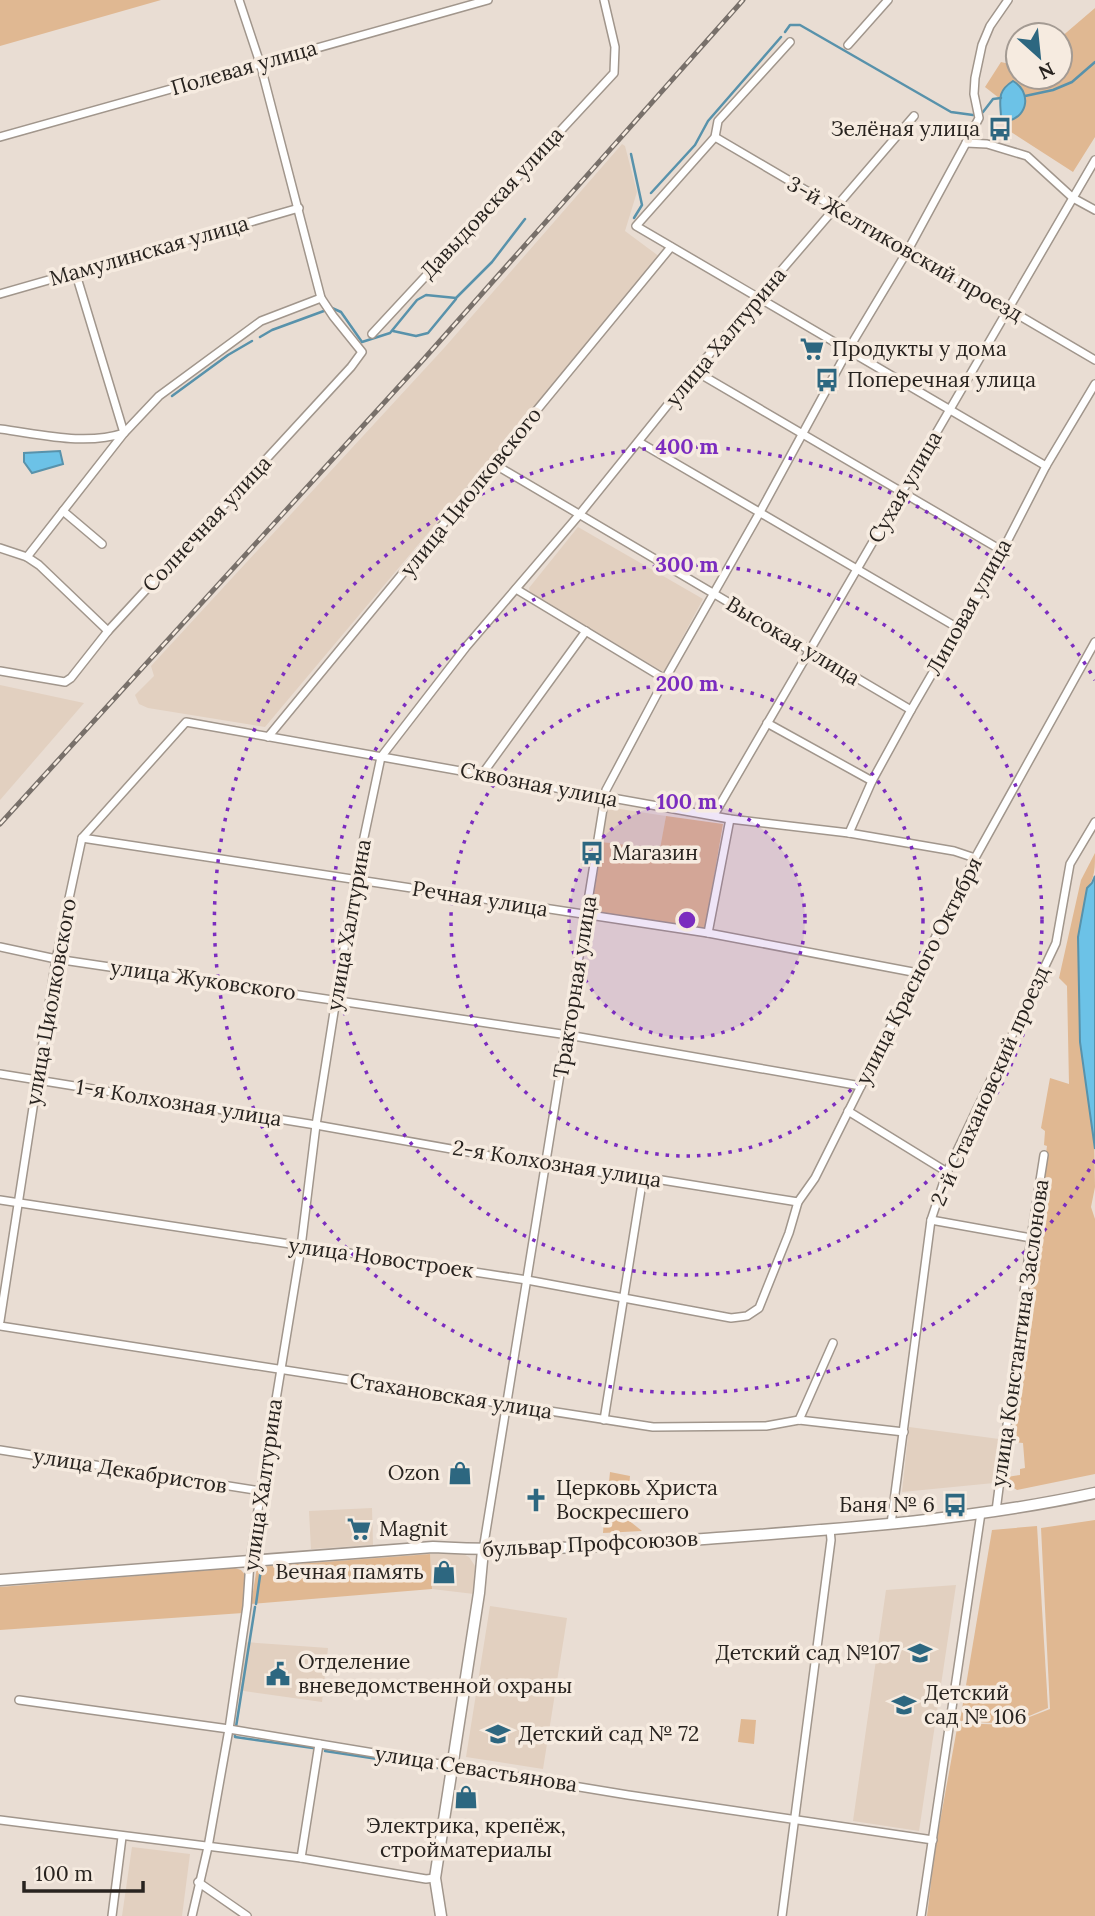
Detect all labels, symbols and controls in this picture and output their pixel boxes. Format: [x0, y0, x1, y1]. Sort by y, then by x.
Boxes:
north arrow [1004, 21, 1074, 91]
street label: Полевая улица [168, 34, 320, 101]
text: N [1034, 57, 1059, 85]
place label: Зелёная улица [831, 115, 980, 142]
bus stop icon: Зелёная улица [986, 115, 1014, 143]
street label: Давыдовская улица [414, 121, 569, 284]
street label: 3-й Желтиковский проезд [783, 170, 1028, 327]
street label: Мамулинская улица [46, 209, 252, 292]
street label: улица Халтурина [659, 261, 792, 412]
supermarket icon: Продукты у дома [798, 335, 826, 363]
place label: Продукты у дома [832, 335, 1007, 362]
bus stop icon: Поперечная улица [813, 366, 841, 394]
place label: Поперечная улица [847, 366, 1036, 393]
street label: улица Циолковского [394, 402, 547, 582]
street label: Сухая улица [862, 426, 948, 548]
text: 400 m [655, 433, 719, 460]
street label: Солнечная улица [136, 450, 277, 598]
street label: Липовая улица [920, 534, 1017, 680]
text: 300 m [655, 551, 719, 578]
street label: Высокая улица [721, 590, 865, 691]
text: 200 m [656, 670, 718, 697]
street label: Сквозная улица [458, 756, 620, 813]
text: 100 m [657, 788, 717, 815]
street label: улица Халтурина [320, 837, 377, 1013]
bus stop icon: Магазин [578, 839, 606, 867]
place label: Магазин [612, 839, 698, 866]
street label: улица Красного Октября [849, 852, 988, 1089]
street label: Речная улица [410, 874, 550, 923]
street label: Тракторная улица [547, 894, 602, 1080]
street label: улица Циолковского [19, 896, 82, 1108]
centre of rings [675, 908, 699, 932]
street label: улица Жуковского [109, 953, 298, 1006]
street label: 2-й Стахановский проезд [924, 962, 1055, 1210]
street label: 1-я Колхозная улица [74, 1073, 284, 1132]
street label: 2-я Колхозная улица [451, 1134, 664, 1193]
street label: улица Константина Заслонова [985, 1177, 1054, 1489]
street label: улица Новостроек [287, 1231, 476, 1284]
street label: Стахановская улица [348, 1366, 554, 1425]
street label: улица Халтурина [237, 1397, 288, 1573]
street label: улица Декабристов [31, 1442, 229, 1499]
place label: Ozon [388, 1459, 440, 1486]
shop icon: Ozon [446, 1459, 474, 1487]
place label: Церковь Христа Воскресшего [556, 1474, 718, 1525]
church icon: Церковь Христа Воскресшего [522, 1486, 550, 1514]
place label: Баня № 6 [839, 1491, 935, 1518]
bus stop icon: Баня № 6 [941, 1491, 969, 1519]
supermarket icon: Magnit [345, 1515, 373, 1543]
place label: Magnit [379, 1515, 449, 1542]
street label: бульвар Профсоюзов [482, 1524, 698, 1563]
place label: Вечная память [275, 1558, 424, 1585]
shop icon: Вечная память [430, 1558, 458, 1586]
place label: Детский сад №107 [715, 1639, 900, 1666]
school or university icon: Детский сад №107 [906, 1639, 934, 1667]
place label: Отделение вневедомственной охраны [298, 1648, 572, 1699]
public building icon: Отделение вневедомственной охраны [264, 1660, 292, 1688]
place label: Детский сад № 106 [924, 1679, 1027, 1730]
school or university icon: Детский сад № 106 [890, 1691, 918, 1719]
school or university icon: Детский сад № 72 [484, 1720, 512, 1748]
place label: Детский сад № 72 [518, 1720, 699, 1747]
street label: улица Севастьянова [373, 1739, 579, 1798]
shop icon: Электрика, крепёж, стройматериалы [452, 1783, 480, 1811]
place label: Электрика, крепёж, стройматериалы [366, 1812, 566, 1863]
scale bar [24, 1850, 144, 1894]
text: 100 m [35, 1860, 93, 1887]

